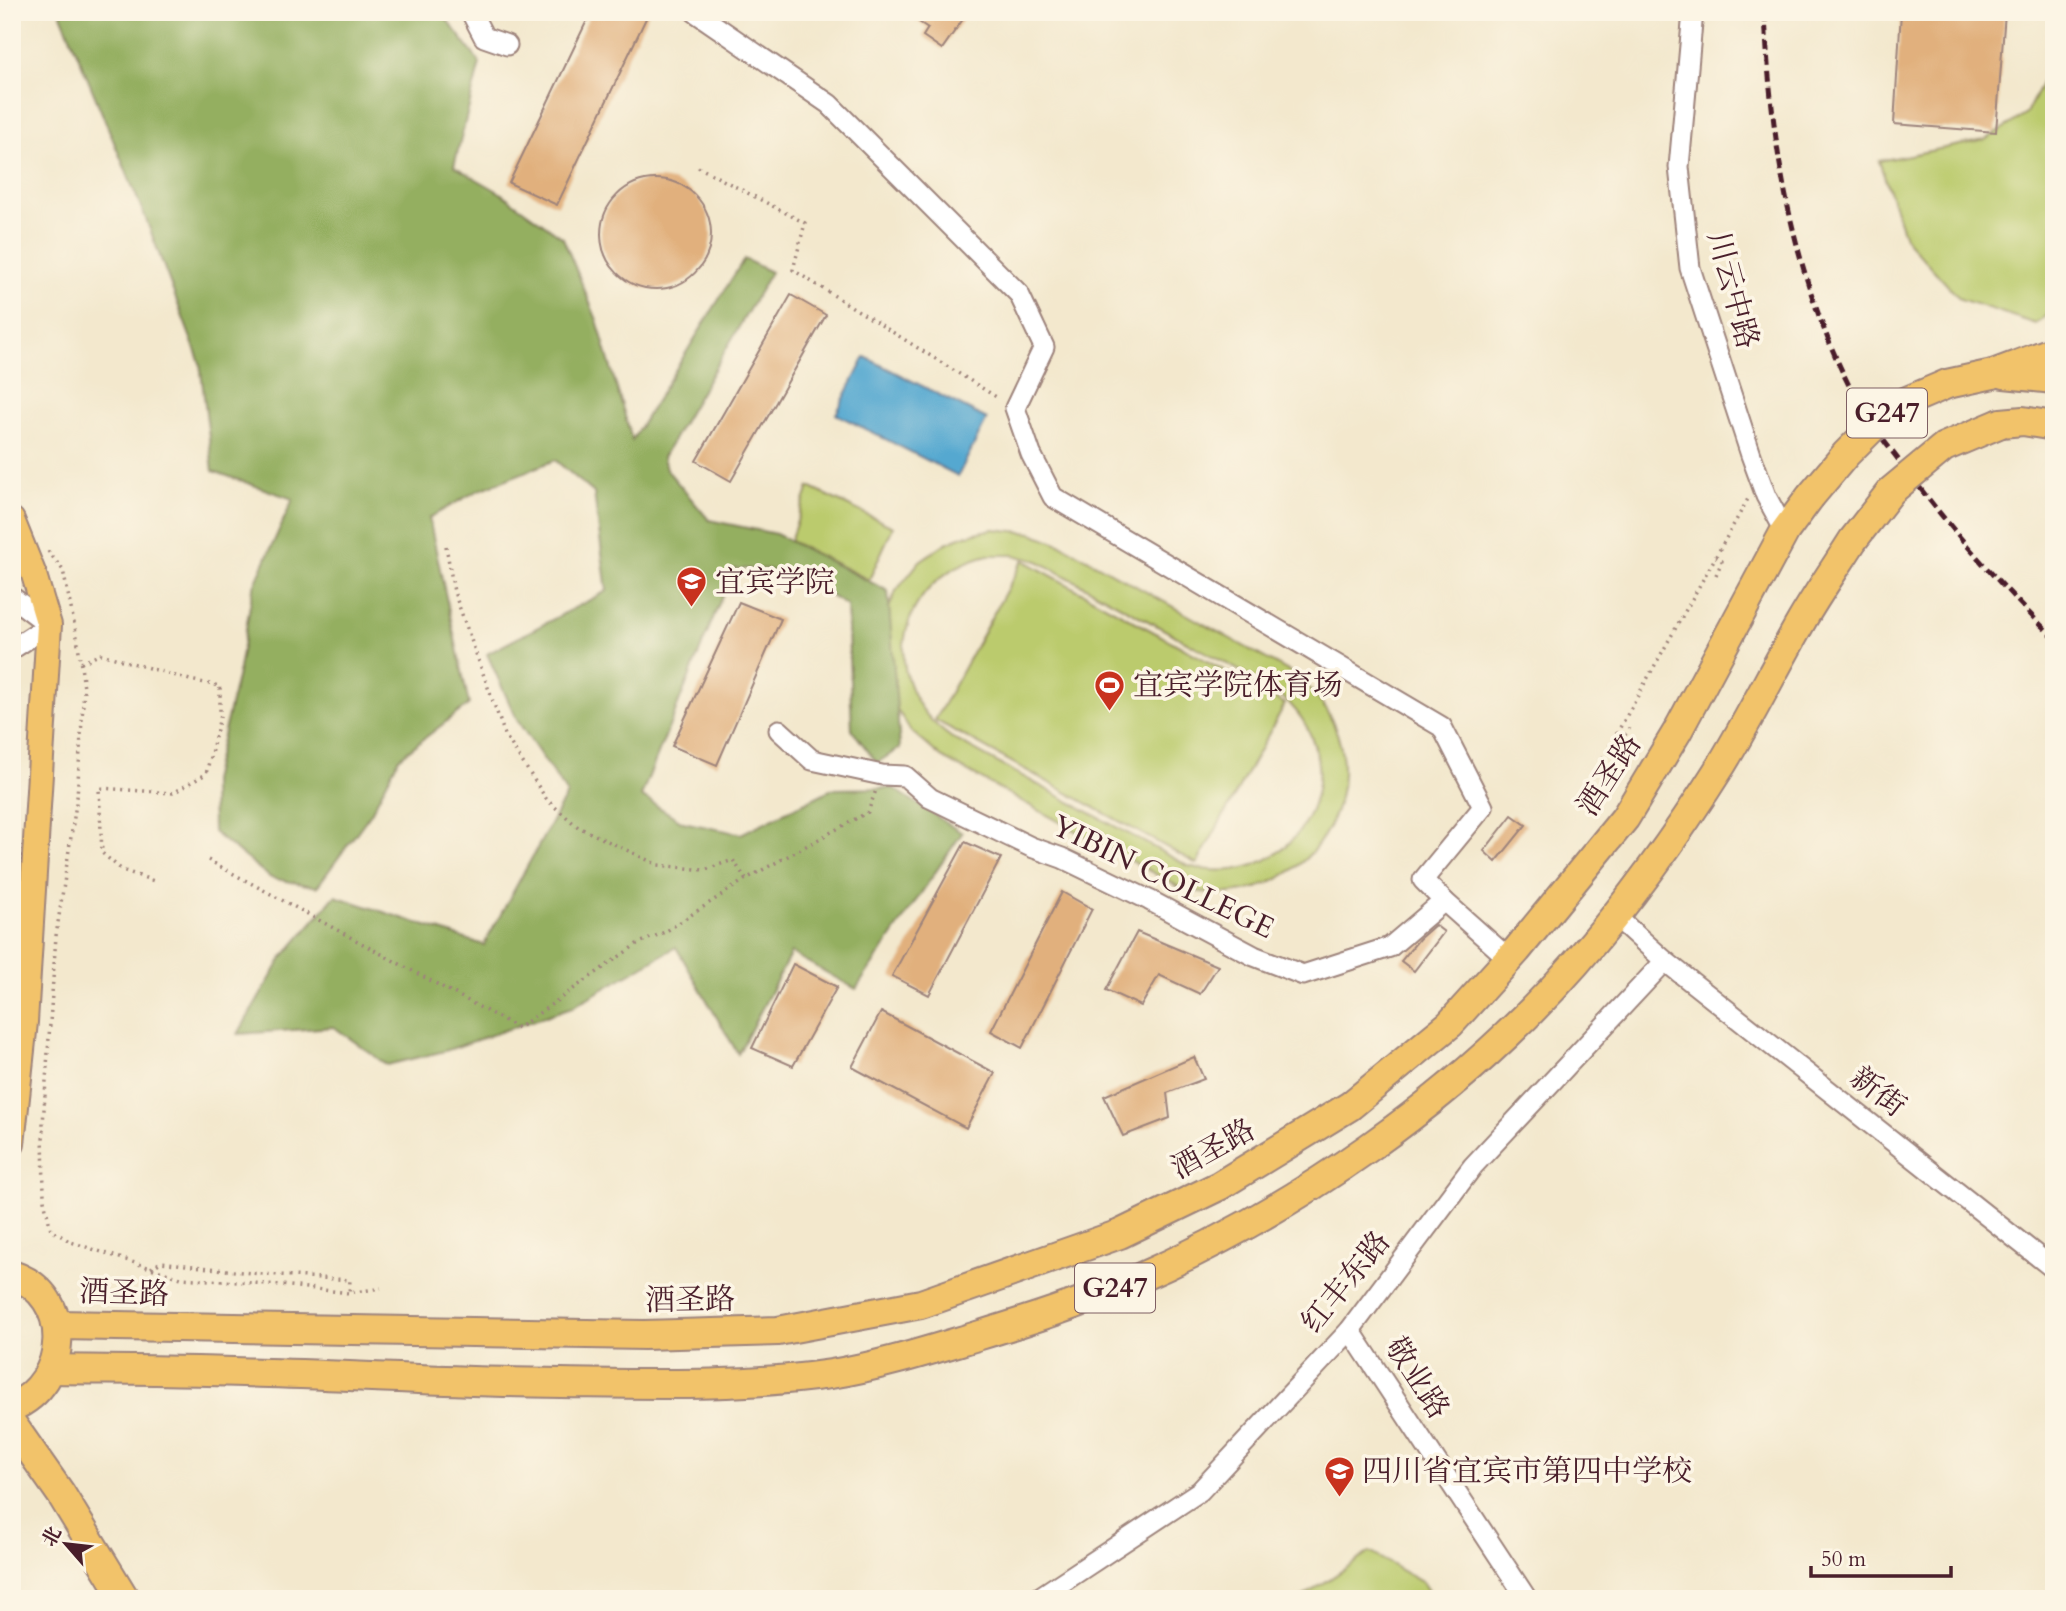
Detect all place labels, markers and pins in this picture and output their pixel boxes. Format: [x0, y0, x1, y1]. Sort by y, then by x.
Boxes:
place label: 宜宾学院 [715, 562, 835, 603]
school or university icon: 宜宾学院 [675, 565, 709, 609]
place label: 宜宾学院体育场 [1133, 665, 1343, 706]
sports icon: 宜宾学院体育场 [1093, 668, 1127, 712]
place label: 四川省宜宾市第四中学校 [1362, 1451, 1692, 1492]
school or university icon: 四川省宜宾市第四中学校 [1322, 1454, 1356, 1498]

